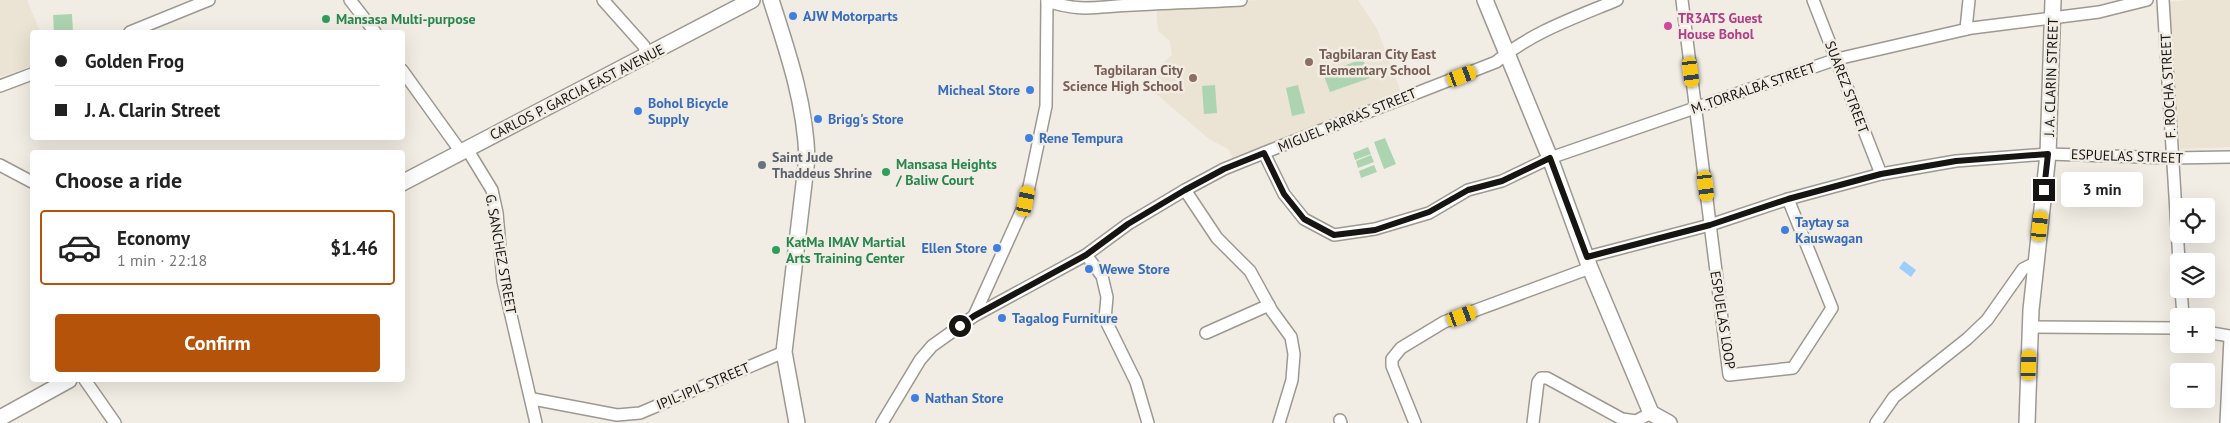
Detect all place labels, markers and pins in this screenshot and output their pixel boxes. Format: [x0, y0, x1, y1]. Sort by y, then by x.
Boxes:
place label: AJW Motorparts [803, 7, 898, 25]
place label: TR3ATS Guest House Bohol [1678, 9, 1763, 43]
place label: Mansasa Multi-purpose [336, 10, 476, 28]
marker: AJW Motorparts [787, 10, 799, 22]
marker: Mansasa Multi-purpose [320, 13, 332, 25]
marker: TR3ATS Guest House Bohol [1662, 20, 1674, 32]
place label: Tagbilaran City East Elementary School [1319, 45, 1436, 79]
marker: Tagbilaran City East Elementary School [1303, 56, 1315, 68]
place label: Tagbilaran City Science High School [1063, 61, 1184, 95]
marker: Tagbilaran City Science High School [1187, 72, 1199, 84]
place label: Micheal Store [938, 81, 1020, 99]
marker: Micheal Store [1024, 84, 1036, 96]
place label: Bohol Bicycle Supply [648, 94, 728, 128]
marker: Bohol Bicycle Supply [632, 105, 644, 117]
place label: Brigg's Store [828, 110, 904, 128]
marker: Brigg's Store [812, 113, 824, 125]
place label: Rene Tempura [1039, 129, 1123, 147]
marker: Rene Tempura [1023, 132, 1035, 144]
place label: Saint Jude Thaddeus Shrine [772, 148, 872, 182]
place label: Mansasa Heights / Baliw Court [895, 155, 997, 189]
marker: Saint Jude Thaddeus Shrine [756, 159, 768, 171]
marker: Mansasa Heights / Baliw Court [880, 166, 892, 178]
place label: Taytay sa Kauswagan [1795, 213, 1863, 247]
marker: Taytay sa Kauswagan [1779, 224, 1791, 236]
place label: KatMa IMAV Martial Arts Training Center [786, 233, 906, 267]
place label: Ellen Store [921, 239, 987, 257]
marker: Ellen Store [991, 242, 1003, 254]
marker: KatMa IMAV Martial Arts Training Center [770, 244, 782, 256]
place label: Wewe Store [1099, 260, 1170, 278]
marker: Wewe Store [1083, 263, 1095, 275]
place label: Tagalog Furniture [1012, 309, 1118, 327]
marker: Tagalog Furniture [996, 312, 1008, 324]
place label: Nathan Store [925, 389, 1004, 407]
marker: Nathan Store [909, 392, 921, 404]

